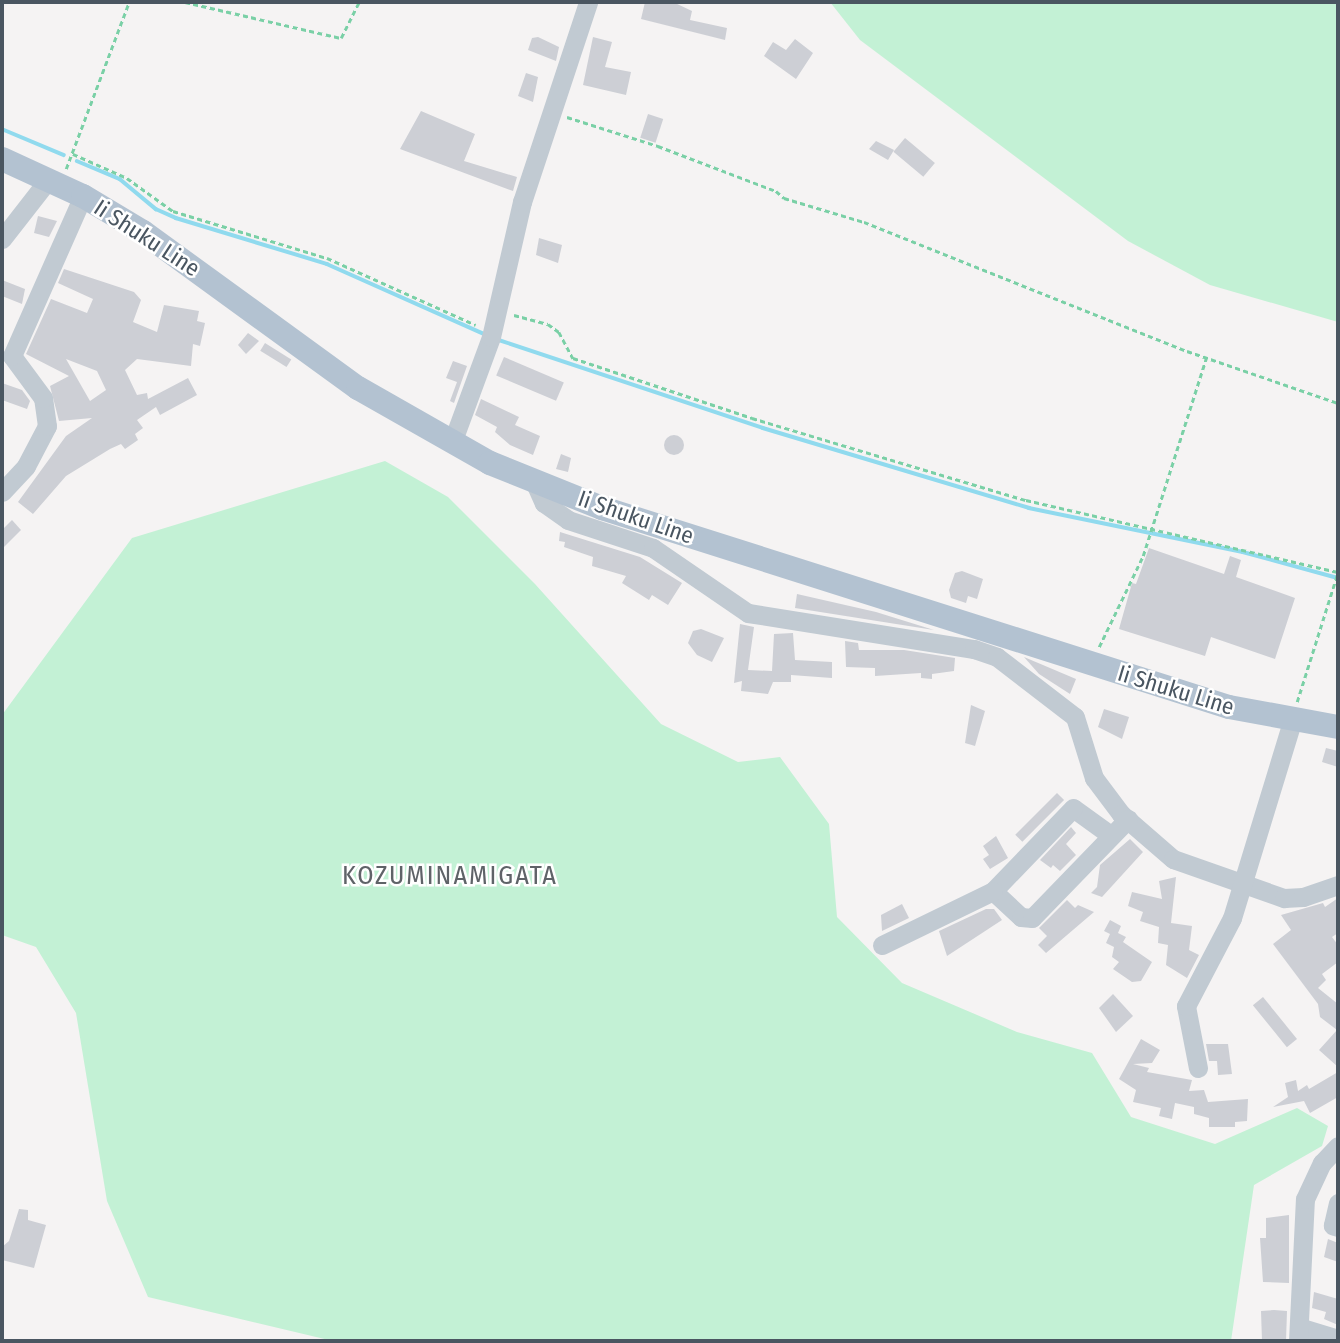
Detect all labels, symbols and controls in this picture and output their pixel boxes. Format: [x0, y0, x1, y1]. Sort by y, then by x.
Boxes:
street label: Ii Shuku Line [89, 194, 205, 282]
street label: Ii Shuku Line [575, 484, 697, 550]
street label: Ii Shuku Line [1114, 659, 1238, 721]
district label: KOZUMINAMIGATA [344, 860, 556, 892]

